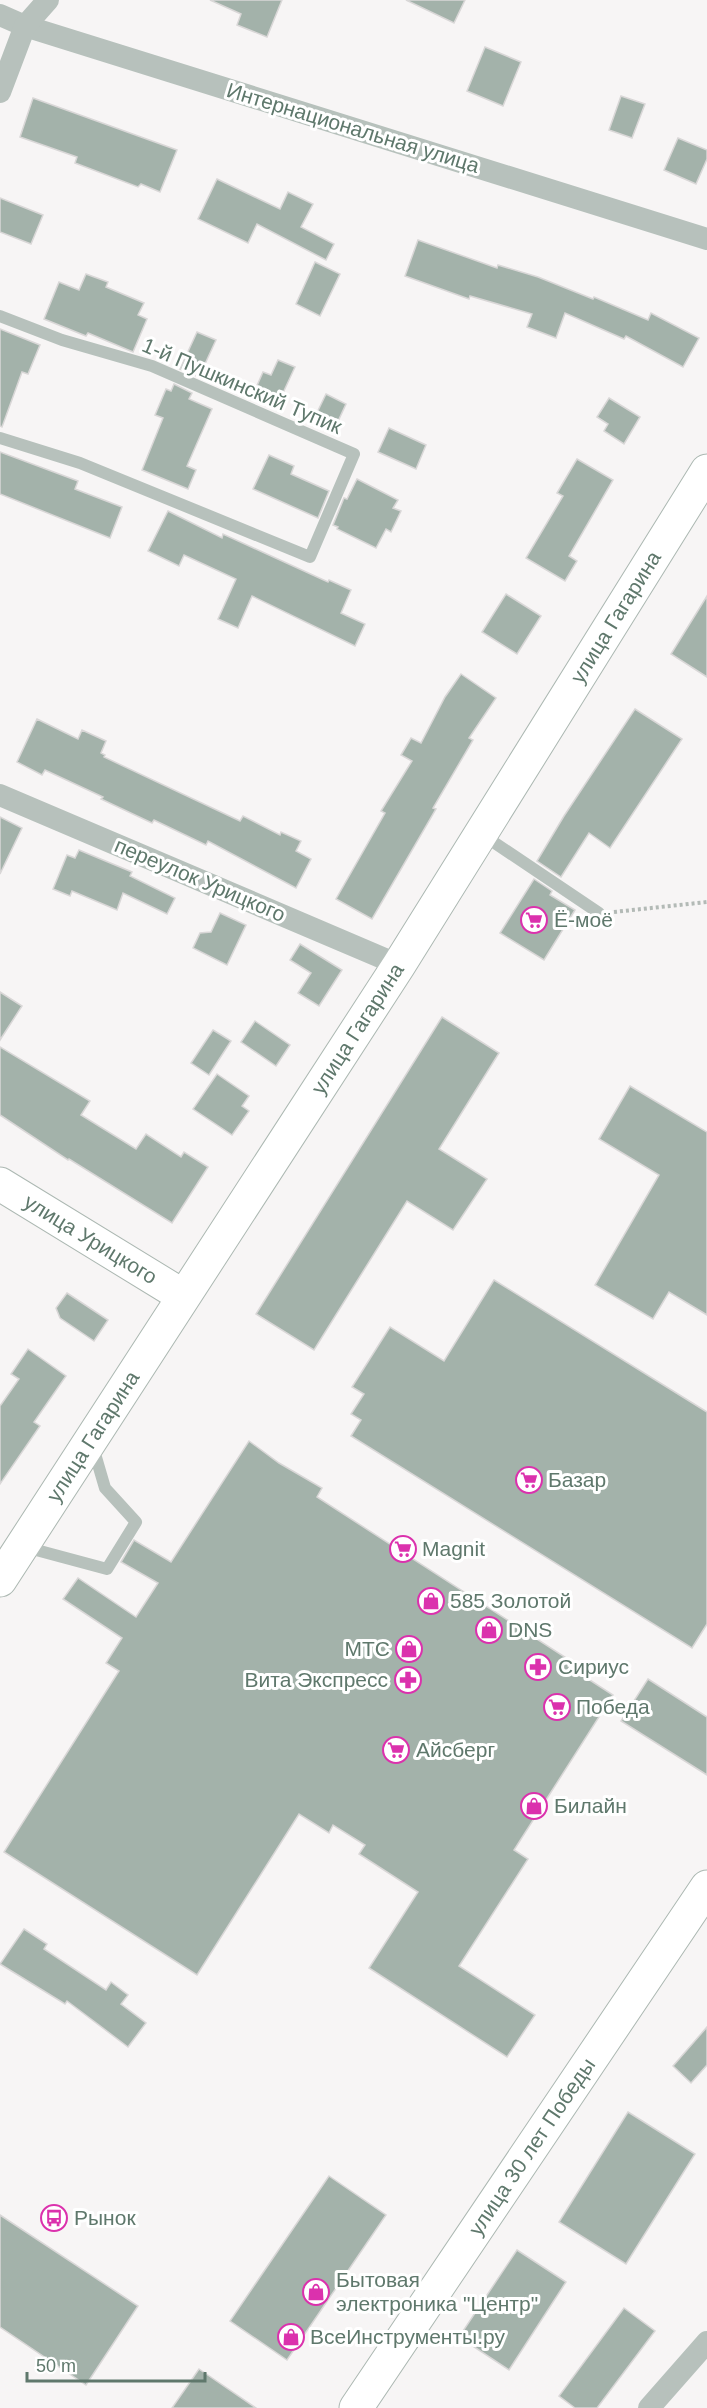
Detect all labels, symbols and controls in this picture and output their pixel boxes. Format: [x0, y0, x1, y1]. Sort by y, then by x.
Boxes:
street label: Интернациональная улица [224, 78, 482, 177]
street label: 1-й Пушкинский Тупик [139, 333, 346, 438]
street label: улица Гагарина [566, 546, 665, 687]
street label: переулок Урицкого [111, 833, 289, 926]
supermarket icon: Ё-моё [519, 905, 549, 935]
place label: Ё-моё [554, 908, 613, 931]
street label: улица Гагарина [306, 959, 408, 1098]
street label: улица Урицкого [20, 1190, 161, 1288]
street label: улица Гагарина [42, 1366, 144, 1506]
supermarket icon: Базар [514, 1465, 544, 1495]
place label: Базар [548, 1468, 606, 1491]
supermarket icon: Magnit [388, 1534, 418, 1564]
place label: Magnit [422, 1537, 485, 1560]
shop icon: 585 Золотой [416, 1586, 446, 1616]
place label: 585 Золотой [450, 1589, 571, 1612]
shop icon: DNS [474, 1615, 504, 1645]
place label: DNS [508, 1618, 552, 1641]
shop icon: МТС [394, 1634, 424, 1664]
place label: МТС [345, 1637, 390, 1660]
pharmacy icon: Сириус [523, 1652, 553, 1682]
place label: Сириус [558, 1655, 629, 1678]
pharmacy icon: Вита Экспресс [393, 1665, 423, 1695]
place label: Вита Экспресс [245, 1668, 388, 1691]
supermarket icon: Победа [542, 1692, 572, 1722]
place label: Победа [576, 1695, 650, 1718]
supermarket icon: Айсберг [381, 1735, 411, 1765]
place label: Айсберг [416, 1738, 495, 1761]
shop icon: Билайн [519, 1791, 549, 1821]
place label: Билайн [554, 1794, 627, 1817]
street label: улица 30 лет Победы [464, 2054, 599, 2239]
bus stop icon: Рынок [39, 2203, 69, 2233]
place label: Рынок [74, 2206, 136, 2229]
place label: Бытовая электроника "Центр" [336, 2268, 538, 2315]
shop icon: Бытовая электроника "Центр" [301, 2277, 331, 2307]
shop icon: ВсеИнструменты.ру [276, 2322, 306, 2352]
place label: ВсеИнструменты.ру [310, 2325, 505, 2348]
scale bar [27, 2345, 206, 2383]
text: 50 m [36, 2356, 76, 2376]

